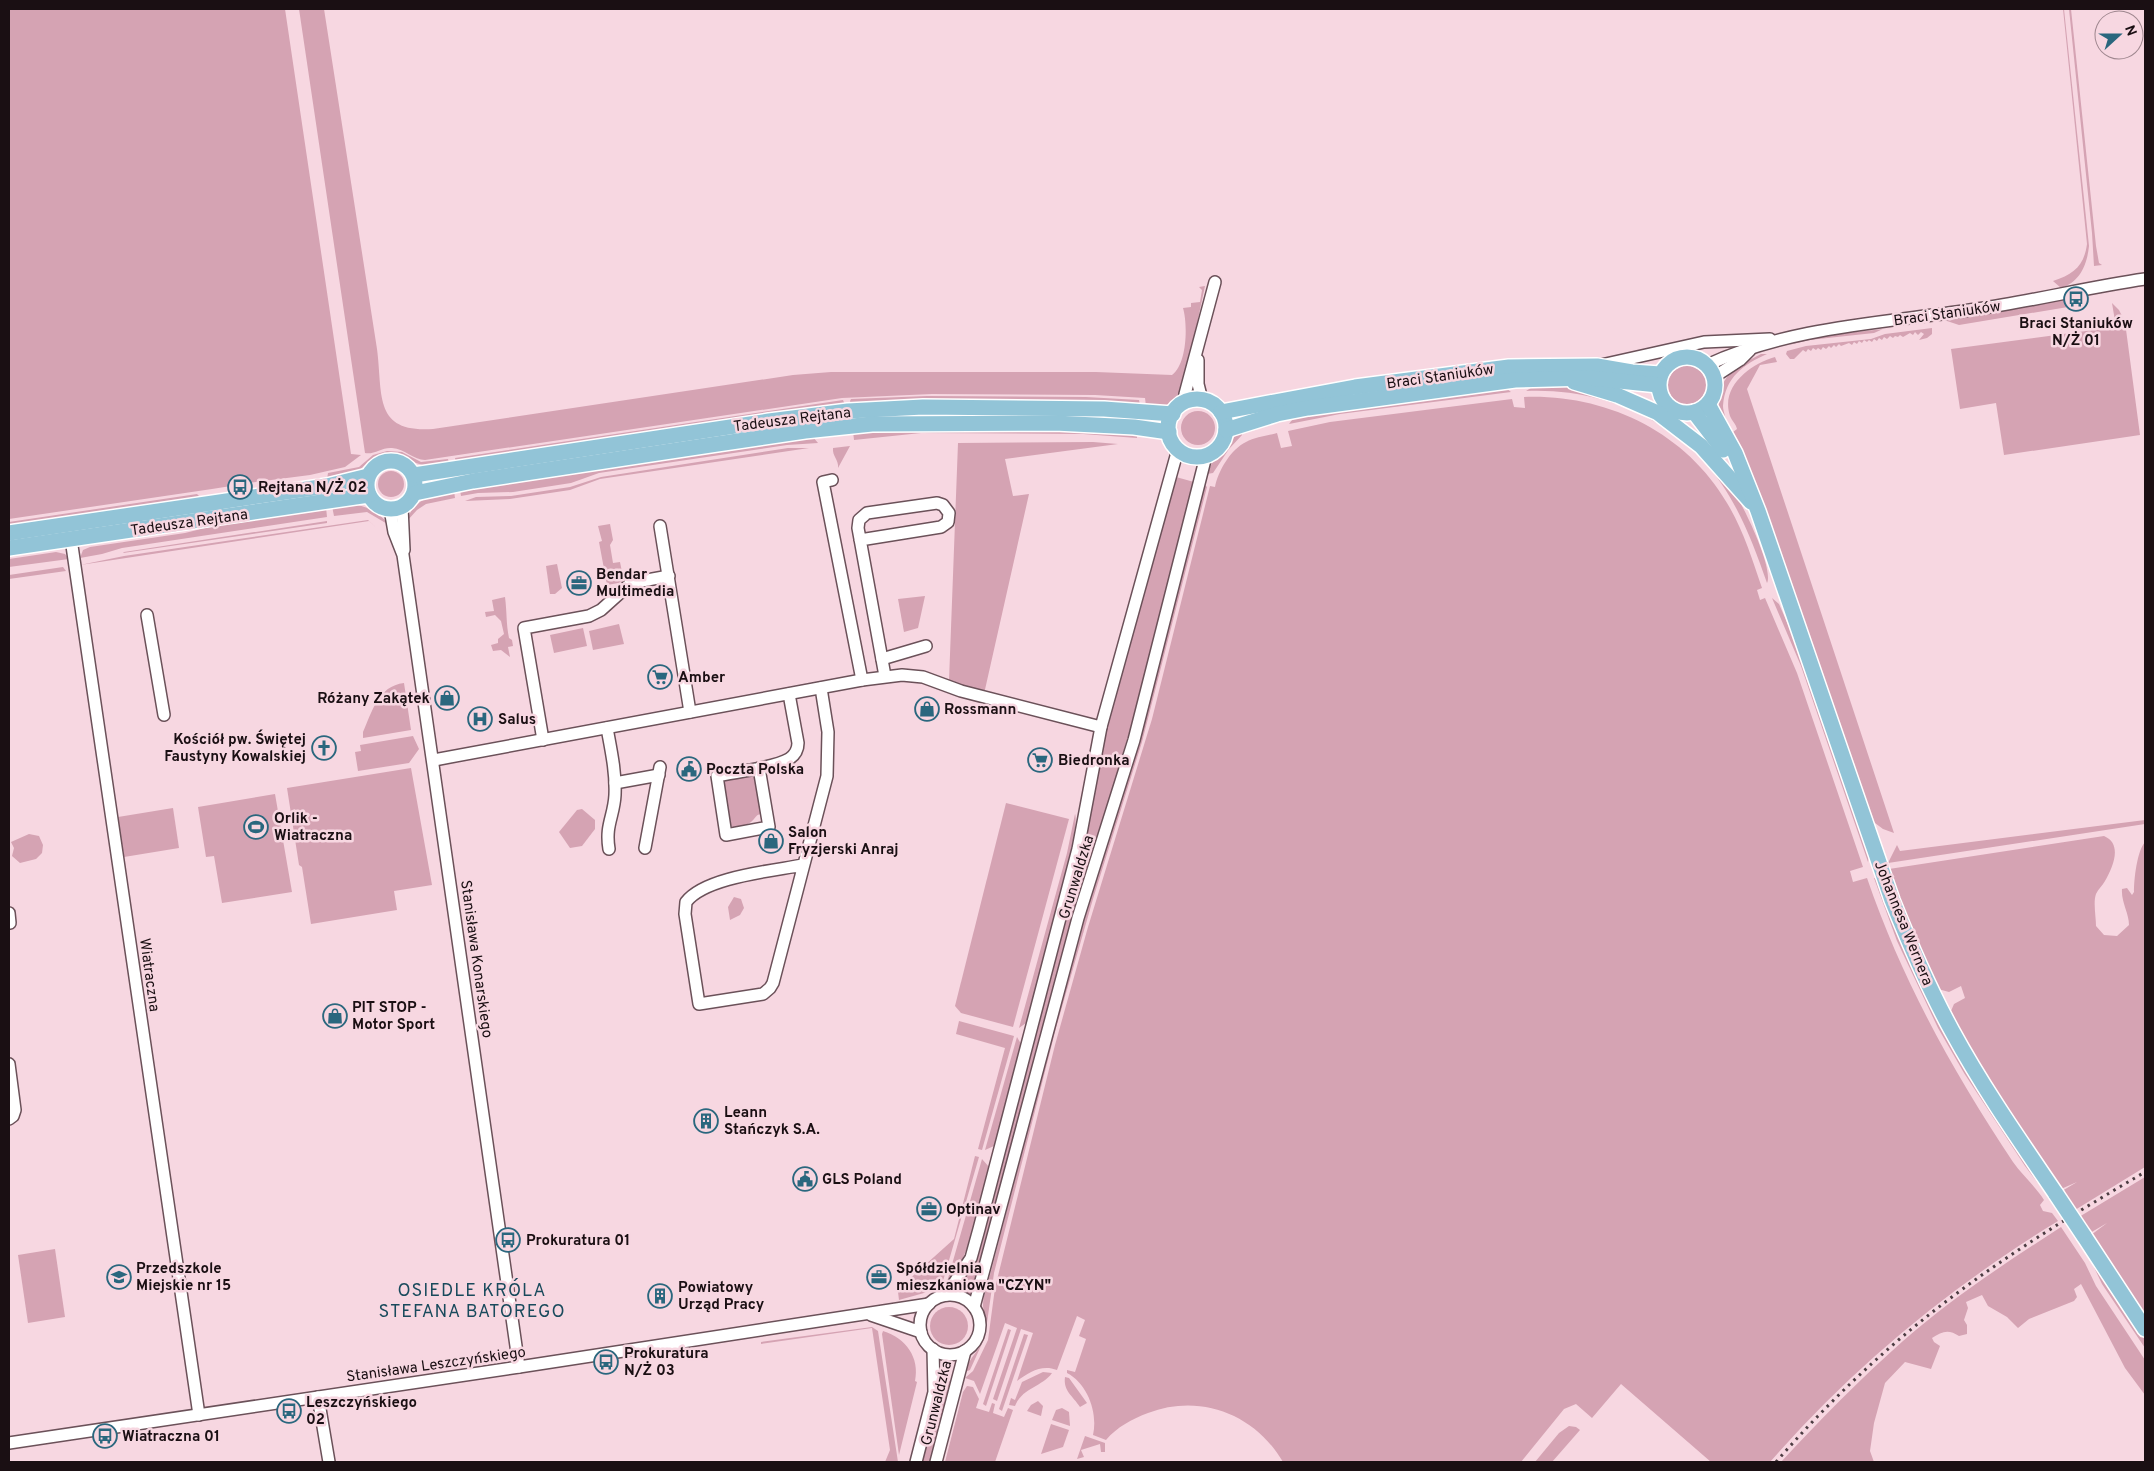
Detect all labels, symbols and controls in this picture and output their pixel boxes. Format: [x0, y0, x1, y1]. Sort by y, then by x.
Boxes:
north arrow [2094, 10, 2144, 60]
text: N [2120, 23, 2139, 39]
bus stop icon: Braci Staniuków N/Ż 01 [2063, 286, 2089, 312]
street label: Braci Staniuków [1892, 298, 2002, 331]
place label: Braci Staniuków N/Ż 01 [2019, 315, 2133, 351]
street label: Braci Staniuków [1385, 361, 1495, 394]
street label: Tadeusza Rejtana [732, 404, 852, 437]
bus stop icon: Rejtana N/Ż 02 [227, 474, 253, 500]
place label: Rejtana N/Ż 02 [258, 478, 367, 498]
street label: Tadeusza Rejtana [129, 506, 249, 541]
place label: Bendar Multimedia [596, 566, 674, 602]
office icon: Bendar Multimedia [566, 570, 592, 596]
supermarket icon: Amber [647, 664, 673, 690]
place label: Amber [678, 669, 726, 688]
shop icon: Różany Zakątek [434, 685, 460, 711]
place label: Różany Zakątek [317, 690, 430, 709]
shop icon: Rossmann [914, 696, 940, 722]
place label: Rossmann [944, 701, 1016, 720]
hospital icon: Salus [467, 706, 493, 732]
place label: Salus [498, 711, 536, 730]
place label: Kościół pw. Świętej Faustyny Kowalskiej [164, 729, 306, 767]
church icon: Kościół pw. Świętej Faustyny Kowalskiej [311, 735, 337, 761]
supermarket icon: Biedronka [1027, 747, 1053, 773]
place label: Biedronka [1058, 752, 1130, 771]
public building icon: Poczta Polska [676, 756, 702, 782]
place label: Poczta Polska [706, 761, 804, 780]
place label: Orlik - Wiatraczna [274, 810, 352, 846]
sports icon: Orlik - Wiatraczna [243, 814, 269, 840]
place label: Salon Fryzjerski Anraj [788, 824, 899, 860]
shop icon: Salon Fryzjerski Anraj [758, 828, 784, 854]
street label: Grunwaldzka [1056, 833, 1099, 922]
street label: Johannesa Wernera [1869, 858, 1936, 989]
street label: Stanisława Konarskiego [455, 879, 496, 1039]
street label: Wiatraczna [134, 937, 163, 1013]
place label: PIT STOP - Motor Sport [352, 999, 435, 1035]
shop icon: PIT STOP - Motor Sport [322, 1003, 348, 1029]
place label: Leann Stańczyk S.A. [724, 1104, 820, 1140]
building icon: Leann Stańczyk S.A. [693, 1108, 719, 1134]
public building icon: GLS Poland [792, 1166, 818, 1192]
place label: GLS Poland [822, 1171, 902, 1190]
office icon: Optinav [916, 1196, 942, 1222]
place label: Optinav [946, 1201, 1001, 1220]
bus stop icon: Prokuratura 01 [495, 1227, 521, 1253]
place label: Prokuratura 01 [526, 1232, 630, 1251]
place label: Przedszkole Miejskie nr 15 [136, 1260, 231, 1296]
place label: Spółdzielnia mieszkaniowa "CZYN" [896, 1260, 1051, 1296]
school or university icon: Przedszkole Miejskie nr 15 [106, 1264, 132, 1290]
office icon: Spółdzielnia mieszkaniowa "CZYN" [866, 1264, 892, 1290]
district label: OSIEDLE KRÓLA STEFANA BATOREGO [378, 1278, 566, 1324]
place label: Powiatowy Urząd Pracy [678, 1279, 765, 1315]
building icon: Powiatowy Urząd Pracy [647, 1283, 673, 1309]
street label: Stanisława Leszczyńskiego [345, 1343, 527, 1387]
place label: Prokuratura N/Ż 03 [624, 1345, 709, 1381]
bus stop icon: Prokuratura N/Ż 03 [593, 1349, 619, 1375]
street label: Grunwaldzka [918, 1359, 957, 1448]
place label: Leszczyńskiego 02 [306, 1394, 417, 1430]
bus stop icon: Leszczyńskiego 02 [276, 1398, 302, 1424]
bus stop icon: Wiatraczna 01 [92, 1423, 118, 1449]
place label: Wiatraczna 01 [122, 1428, 220, 1447]

